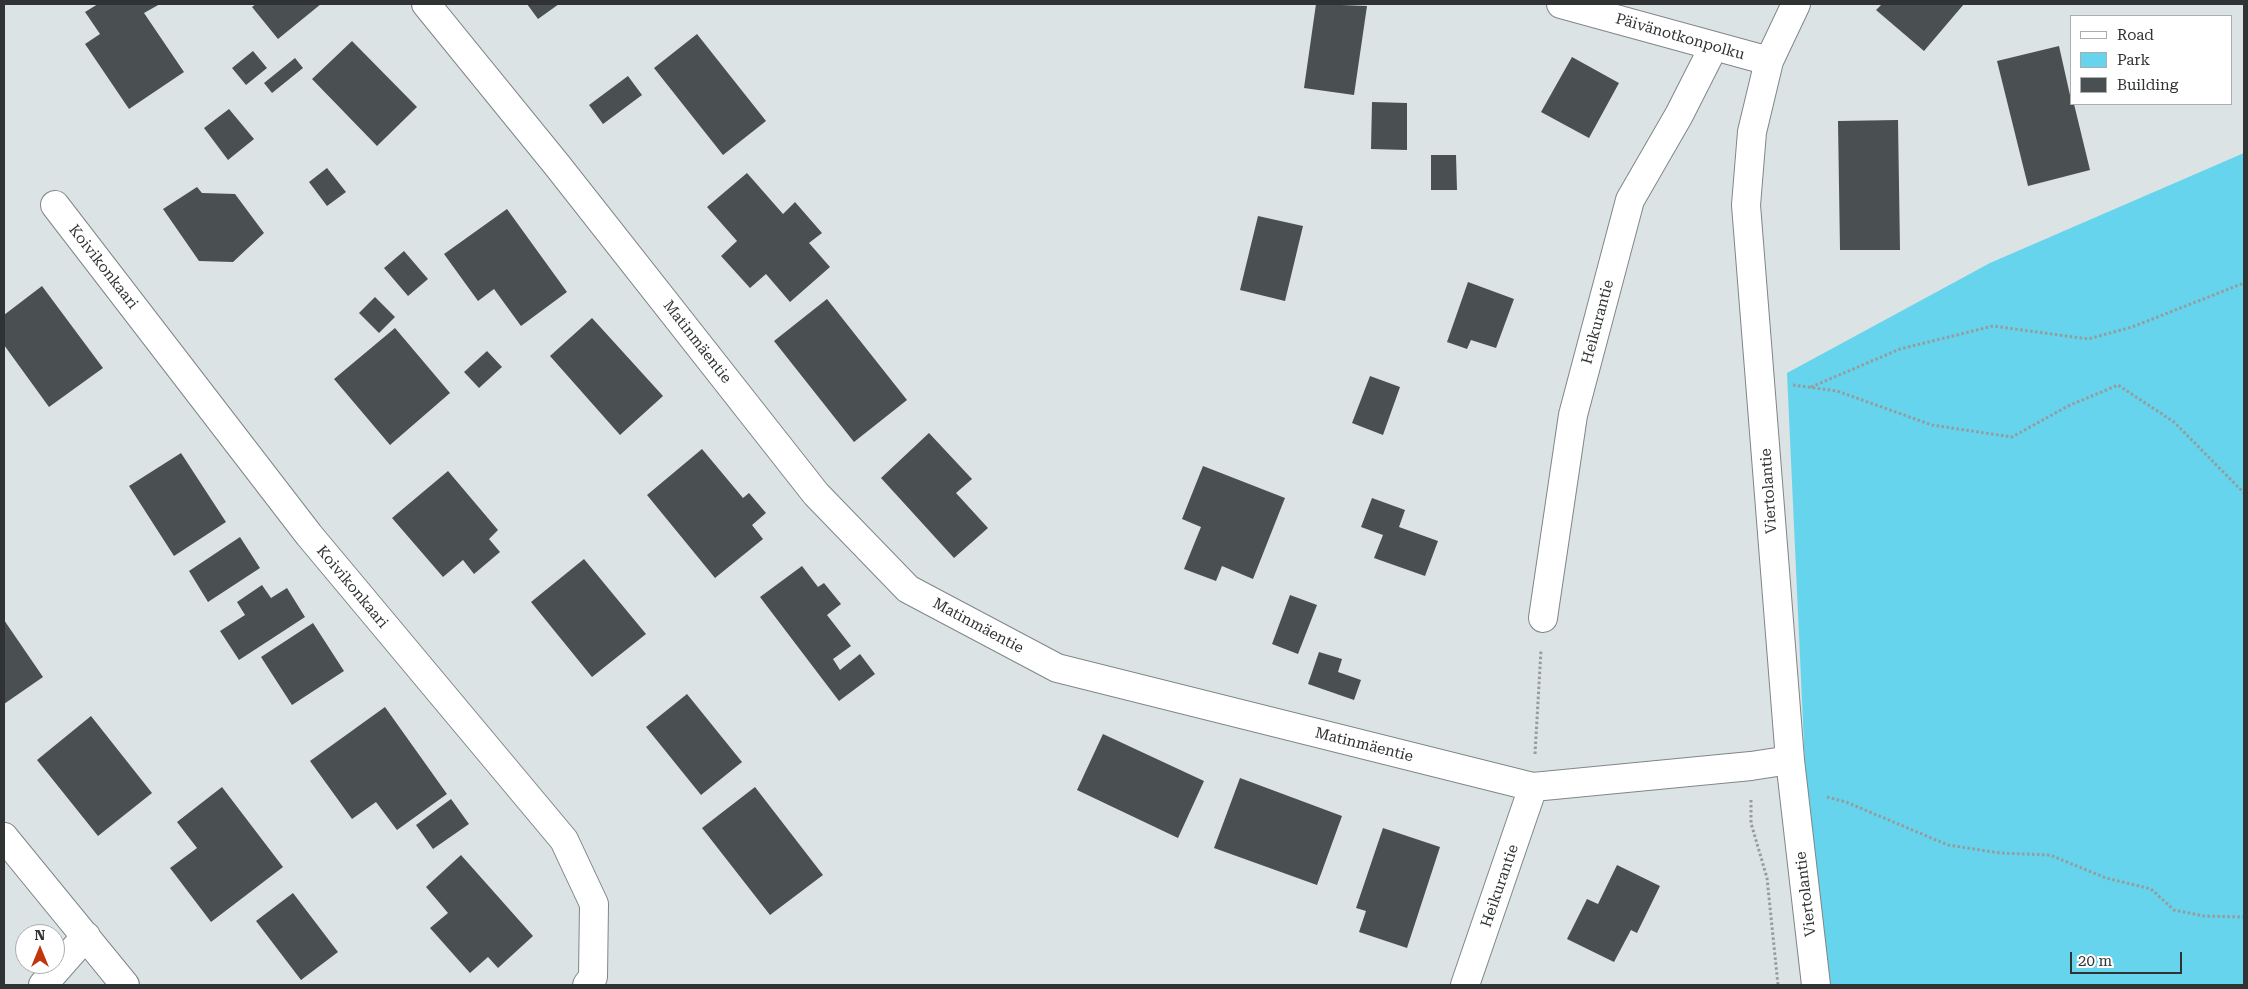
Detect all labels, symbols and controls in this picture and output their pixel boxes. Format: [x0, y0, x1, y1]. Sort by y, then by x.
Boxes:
street label: Päivänotkonpolku [1613, 10, 1747, 64]
legend [2070, 15, 2233, 105]
text: Road [2117, 26, 2154, 44]
text: Park [2117, 51, 2150, 69]
text: Building [2117, 76, 2178, 94]
street label: Koivikonkaari [65, 221, 141, 313]
street label: Heikurantie [1578, 278, 1618, 366]
street label: Matinmäentie [659, 297, 735, 387]
street label: Viertolantie [1757, 448, 1781, 534]
street label: Koivikonkaari [312, 542, 392, 632]
street label: Matinmäentie [929, 594, 1027, 658]
street label: Matinmäentie [1313, 724, 1415, 766]
street label: Heikurantie [1477, 842, 1523, 930]
street label: Viertolantie [1792, 850, 1820, 938]
north arrow [15, 924, 65, 974]
text: N [35, 927, 45, 943]
scale bar [2073, 942, 2186, 974]
text: 20 m [2078, 952, 2112, 970]

